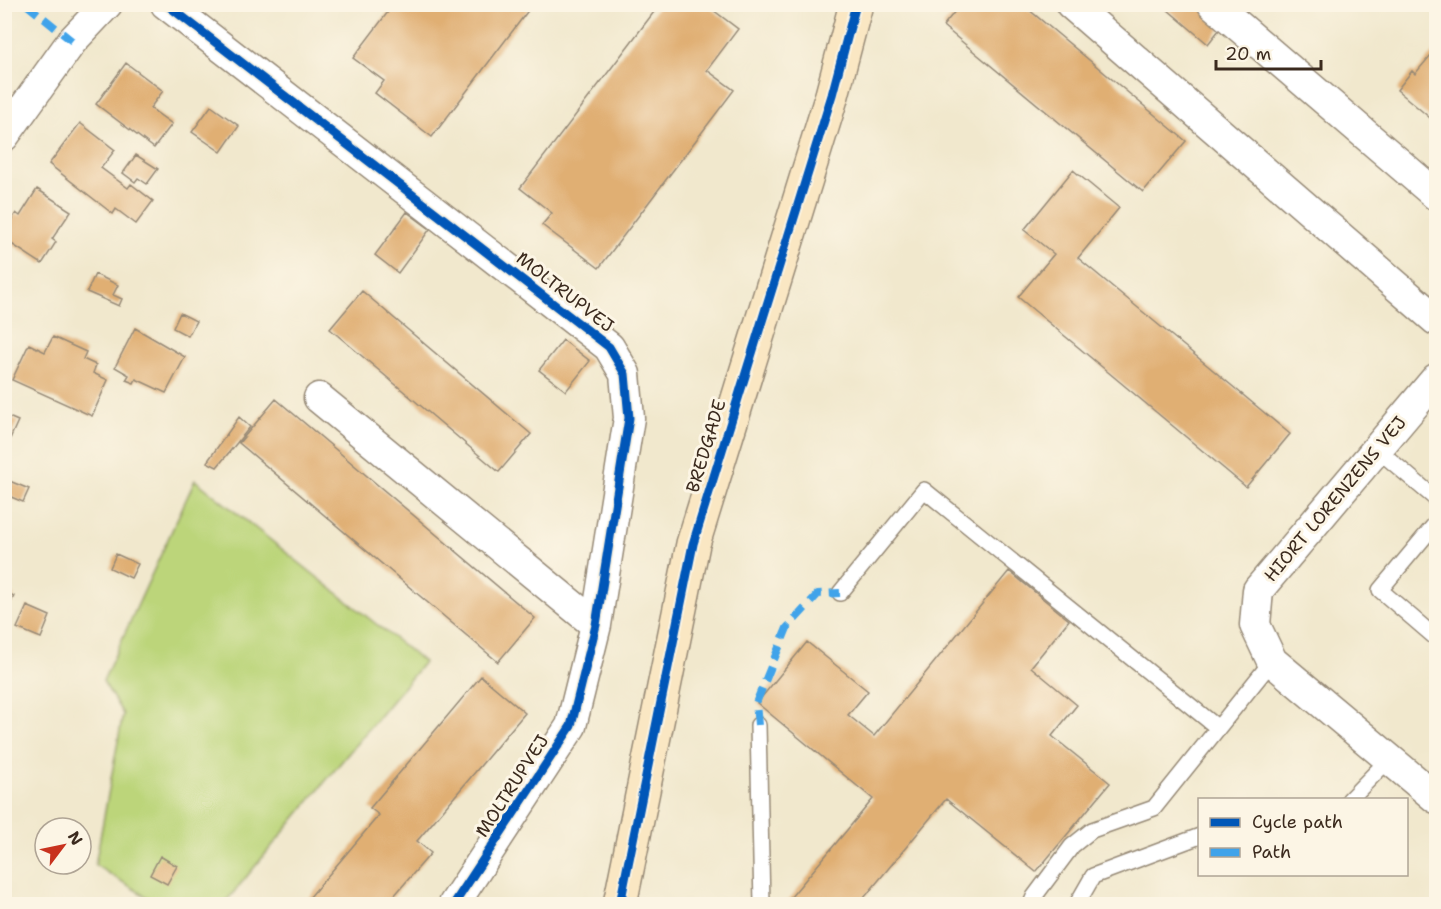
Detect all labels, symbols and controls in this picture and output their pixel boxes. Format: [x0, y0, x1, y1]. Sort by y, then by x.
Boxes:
scale bar [1216, 33, 1321, 71]
text: 20 m [1225, 42, 1271, 66]
street label: MOLTRUPVEJ [511, 246, 619, 338]
street label: BREDGADE [680, 396, 732, 496]
street label: HIORT LORENZENS VEJ [1259, 411, 1411, 587]
street label: MOLTRUPVEJ [470, 730, 554, 842]
legend [1198, 798, 1408, 876]
text: Cycle path [1252, 810, 1343, 834]
north arrow [33, 816, 93, 876]
text: N [63, 827, 88, 849]
text: Path [1252, 840, 1291, 864]

